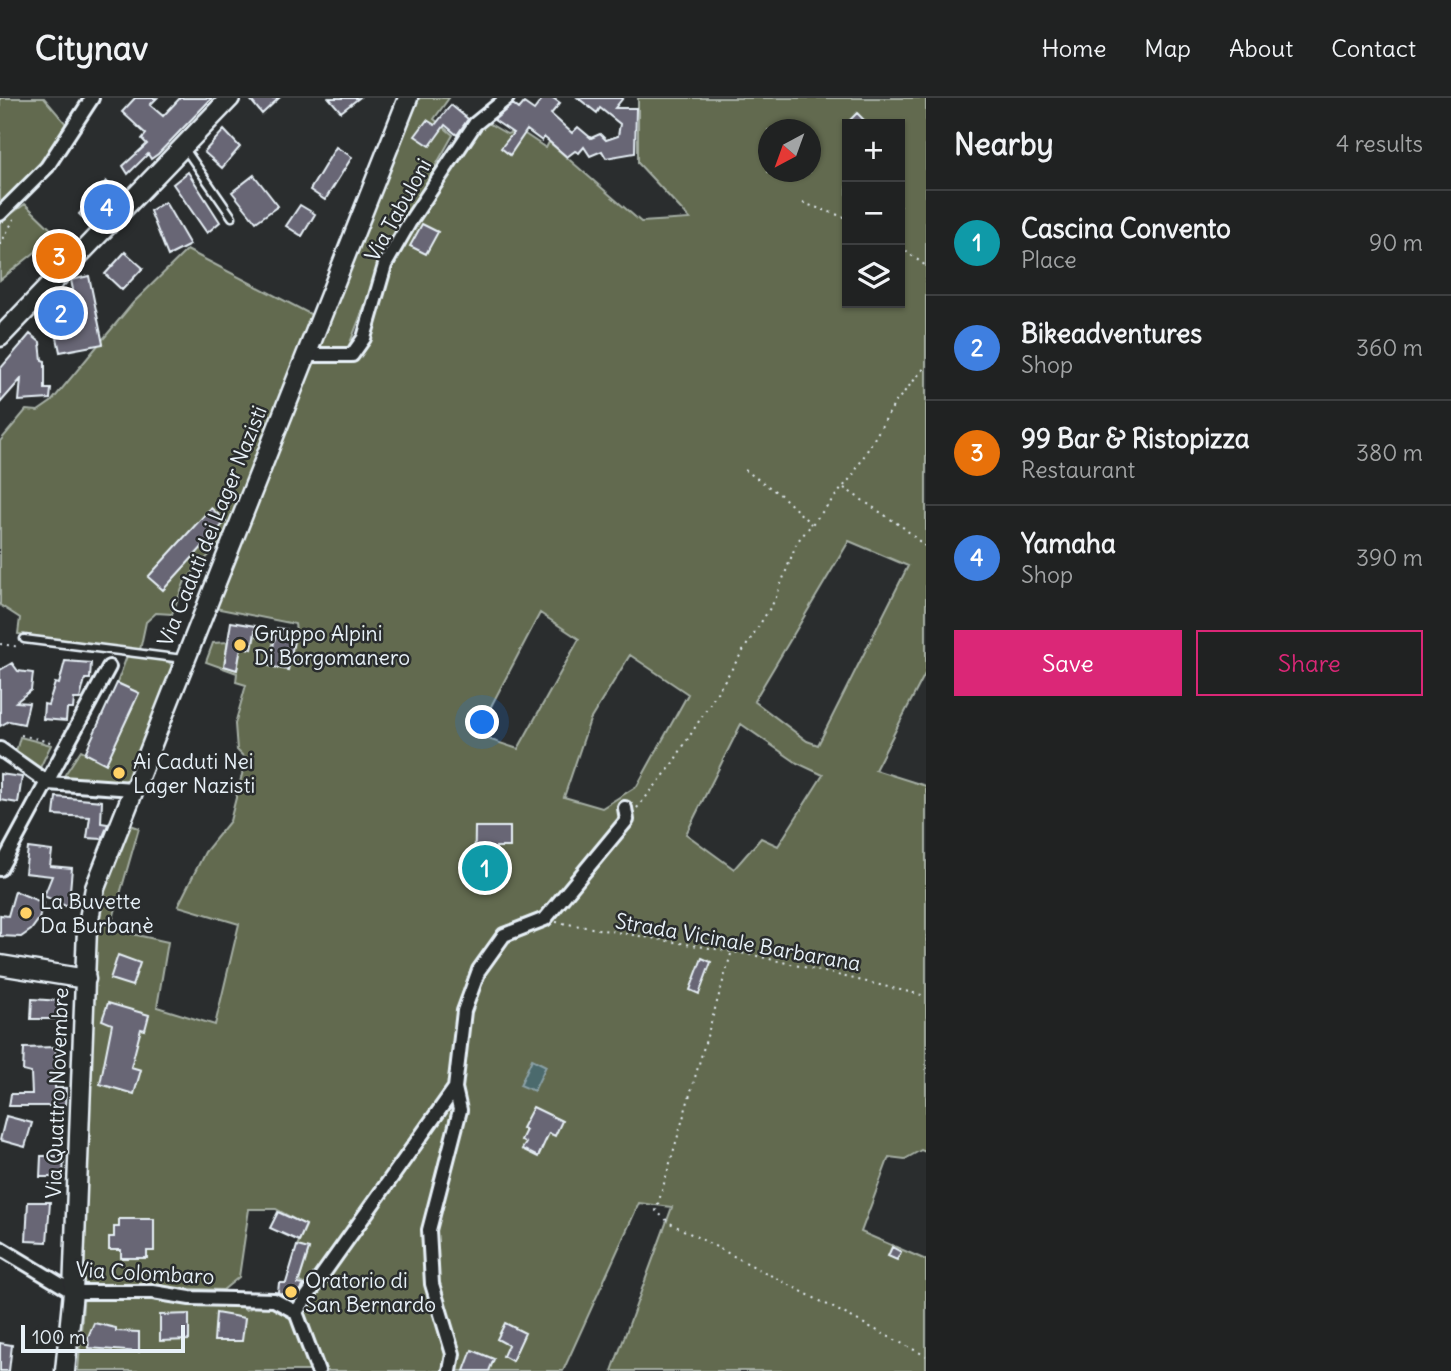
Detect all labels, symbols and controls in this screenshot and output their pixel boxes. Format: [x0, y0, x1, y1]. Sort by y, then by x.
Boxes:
text: Citynav [35, 27, 148, 69]
text: Home [1042, 33, 1106, 63]
text: Map [1144, 33, 1191, 63]
text: About [1229, 33, 1293, 63]
text: Contact [1331, 33, 1416, 63]
north arrow [758, 119, 821, 182]
map controls [842, 119, 905, 308]
button: + [842, 119, 905, 182]
text: Nearby [954, 125, 1054, 163]
text: 4 results [1336, 129, 1423, 158]
street label: Via Tabuloni [359, 154, 437, 266]
pin: 4 [84, 181, 130, 233]
button: − [842, 182, 905, 245]
text: Cascina Convento [1021, 212, 1231, 245]
text: 1 [972, 228, 982, 257]
text: 90 m [1369, 228, 1423, 257]
pin: 3 [36, 230, 82, 282]
button: layers [842, 245, 905, 308]
text: Place [1021, 245, 1077, 274]
pin: 2 [38, 287, 84, 339]
text: Bikeadventures [1021, 317, 1202, 350]
text: 2 [971, 333, 983, 362]
text: 360 m [1356, 333, 1423, 362]
text: Shop [1021, 350, 1073, 379]
street label: Via Caduti dei Lager Nazisti [151, 402, 273, 650]
text: 99 Bar & Ristopizza [1021, 422, 1250, 455]
text: 3 [970, 438, 984, 467]
text: 380 m [1356, 438, 1423, 467]
text: Restaurant [1021, 455, 1135, 484]
text: Yamaha [1021, 527, 1116, 560]
text: 4 [970, 543, 984, 572]
text: 390 m [1356, 543, 1423, 572]
text: Shop [1021, 560, 1073, 589]
place label: Gruppo Alpini Di Borgomanero [254, 620, 410, 671]
button: Save [954, 630, 1182, 696]
button: Share [1196, 630, 1423, 696]
marker: Gruppo Alpini Di Borgomanero [232, 637, 248, 653]
your location [465, 705, 499, 739]
place label: Ai Caduti Nei Lager Nazisti [133, 748, 255, 799]
marker: Ai Caduti Nei Lager Nazisti [111, 765, 127, 781]
pin: 1 [462, 842, 508, 894]
place label: La Buvette Da Burbanè [40, 888, 154, 939]
marker: La Buvette Da Burbanè [18, 905, 34, 921]
street label: Strada Vicinale Barbarana [613, 907, 863, 977]
street label: Via Quattro Novembre [40, 987, 74, 1199]
street label: Via Colombaro [75, 1256, 215, 1290]
place label: Oratorio di San Bernardo [305, 1267, 436, 1318]
marker: Oratorio di San Bernardo [283, 1284, 299, 1300]
scale bar [21, 1322, 186, 1354]
text: 100 m [32, 1325, 86, 1349]

